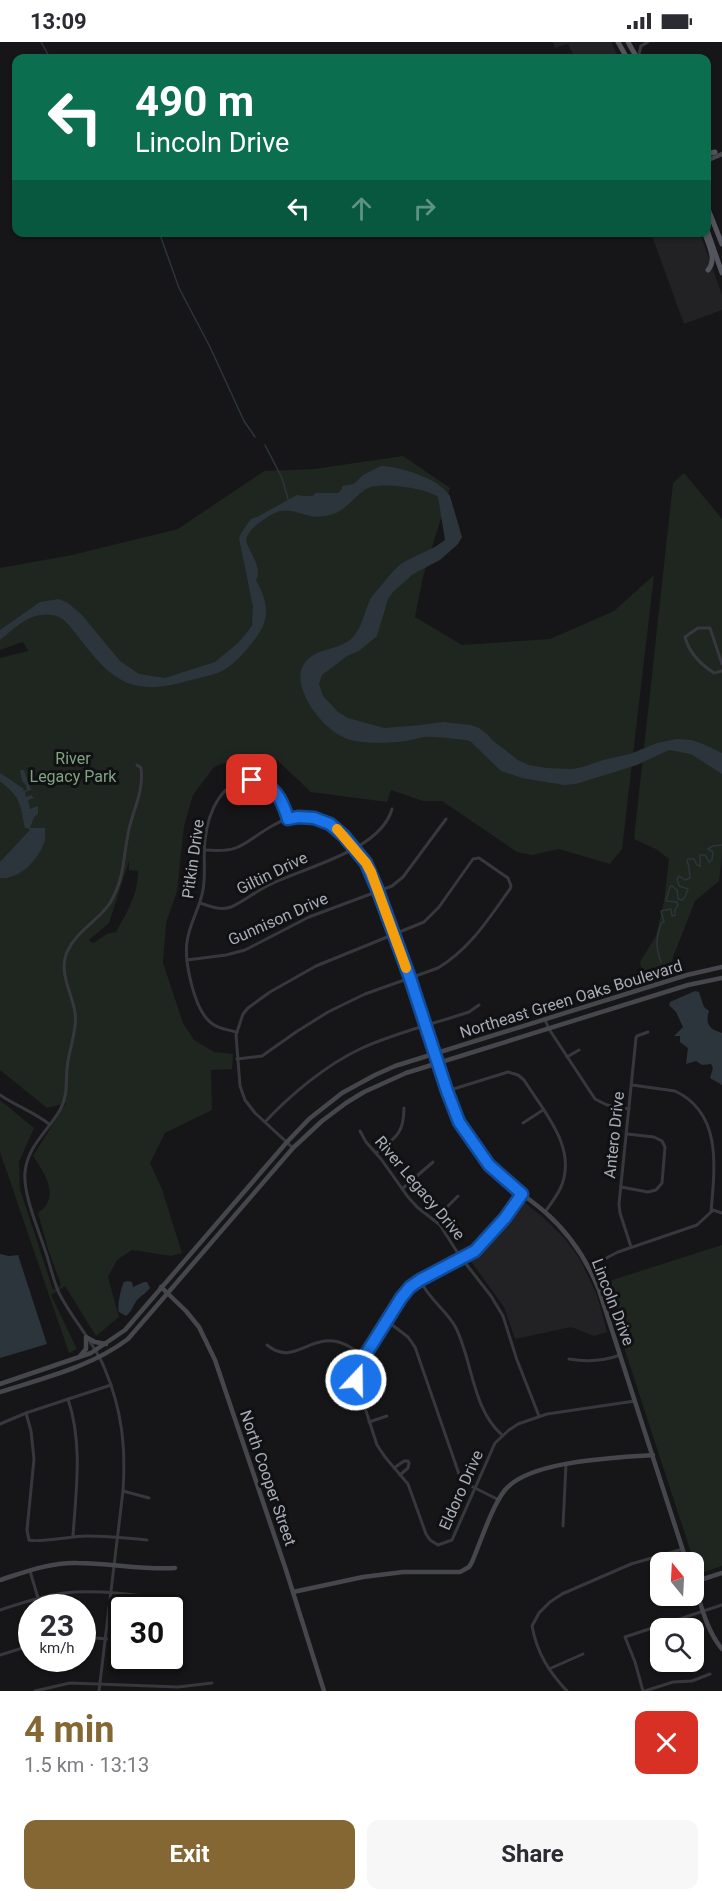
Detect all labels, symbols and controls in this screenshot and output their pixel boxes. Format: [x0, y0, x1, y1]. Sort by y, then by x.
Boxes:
text: 13:09 [30, 9, 87, 34]
text: 490 m [135, 77, 254, 126]
icon: left [36, 78, 114, 156]
text: Lincoln Drive [135, 127, 289, 159]
icon: left [282, 192, 315, 225]
icon: ahead [345, 192, 378, 225]
icon: right [408, 192, 441, 225]
park label: River Legacy Park [30, 749, 117, 786]
pin [226, 754, 277, 805]
icon: arrive [235, 763, 268, 796]
street label: Pitkin Drive [178, 818, 208, 900]
street label: Giltin Drive [233, 848, 311, 898]
street label: Gunnison Drive [225, 888, 331, 950]
street label: Northeast Green Oaks Boulevard [457, 956, 685, 1042]
street label: Antero Drive [600, 1091, 628, 1179]
street label: River Legacy Drive [371, 1132, 469, 1244]
street label: Lincoln Drive [588, 1256, 638, 1348]
position arrow [324, 1348, 388, 1412]
street label: North Cooper Street [236, 1408, 300, 1548]
street label: Eldoro Drive [435, 1447, 487, 1533]
north arrow [650, 1552, 704, 1606]
map controls [650, 1552, 704, 1672]
speed limit sign: 30 [108, 1594, 186, 1672]
text: 23 [40, 1608, 74, 1643]
button: search [650, 1618, 704, 1672]
text: km/h [39, 1639, 75, 1657]
text: 4 min [24, 1709, 115, 1751]
button: close [635, 1711, 698, 1774]
text: 1.5 km · 13:13 [24, 1753, 149, 1777]
button: Exit [24, 1820, 355, 1889]
button: Share [367, 1820, 698, 1889]

